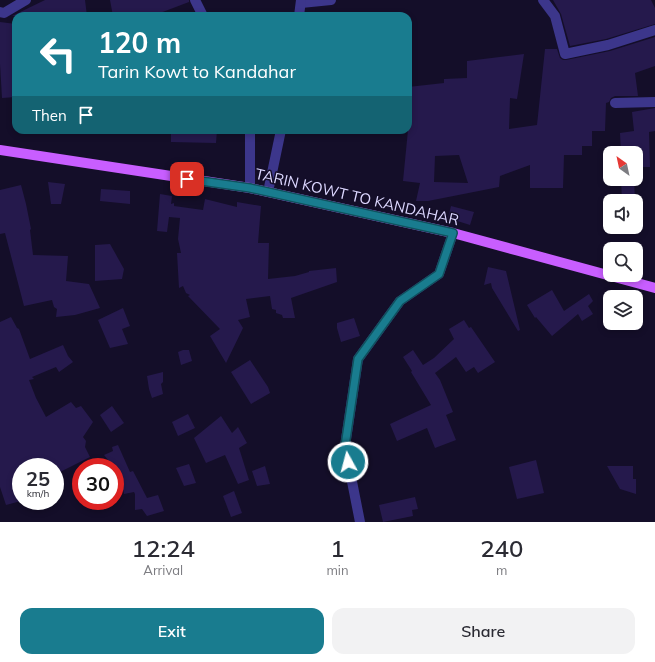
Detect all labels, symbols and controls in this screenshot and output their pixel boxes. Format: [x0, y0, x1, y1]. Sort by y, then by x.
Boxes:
text: 120 m [98, 25, 181, 60]
icon: left [32, 28, 84, 80]
text: Tarin Kowt to Kandahar [98, 60, 296, 83]
icon: arrive [75, 104, 97, 126]
text: Then [32, 106, 67, 125]
north arrow [603, 146, 643, 186]
map controls [603, 146, 643, 330]
pin [170, 162, 204, 196]
street label: TARIN KOWT TO KANDAHAR [253, 164, 461, 229]
icon: arrive [176, 168, 198, 190]
button: sound [603, 194, 643, 234]
button: search [603, 242, 643, 282]
button: layers [603, 290, 643, 330]
position arrow [327, 441, 369, 483]
speed limit sign: 30 [72, 458, 124, 510]
text: 25 [26, 466, 50, 491]
text: km/h [27, 487, 49, 500]
text: 12:24 [132, 533, 195, 563]
text: 1 [330, 533, 345, 563]
text: 240 [480, 533, 523, 563]
text: Arrival [143, 562, 183, 578]
text: min [326, 562, 349, 578]
text: m [496, 562, 507, 578]
button: Exit [20, 608, 324, 654]
button: Share [332, 608, 635, 654]

